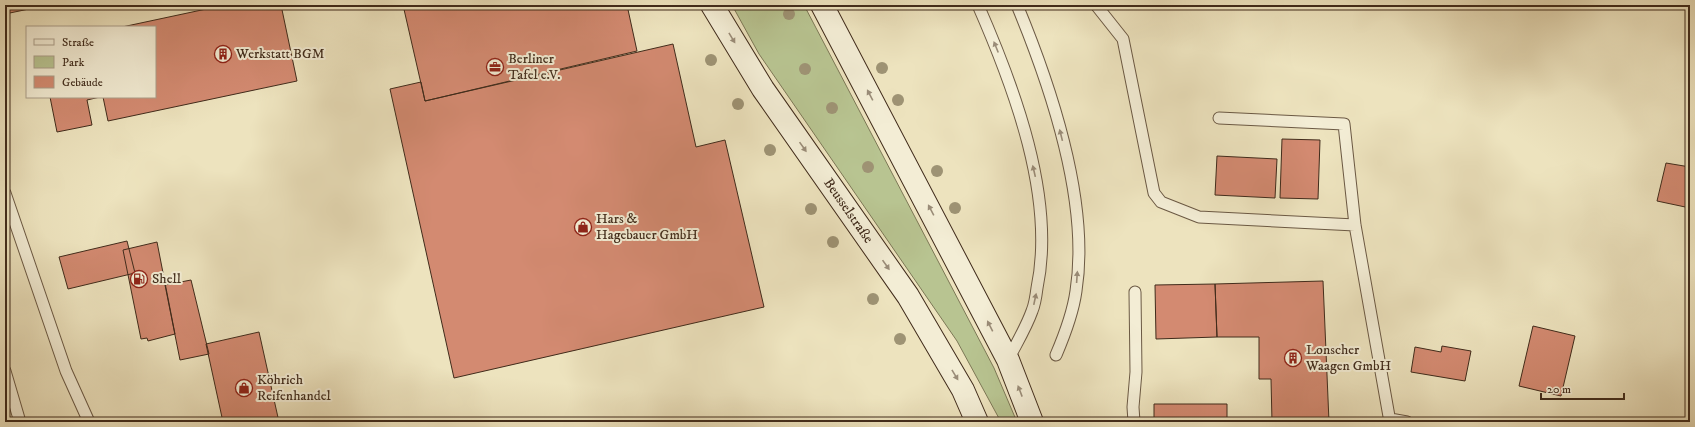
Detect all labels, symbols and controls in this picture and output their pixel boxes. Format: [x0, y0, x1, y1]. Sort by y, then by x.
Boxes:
legend [26, 26, 156, 98]
one-way arrow [728, 33, 736, 43]
text: Straße [62, 35, 94, 50]
one-way arrow [992, 40, 998, 52]
building icon: Werkstatt BGM [213, 44, 233, 64]
place label: Werkstatt BGM [235, 45, 325, 63]
place label: Berliner Tafel e.V. [508, 50, 561, 84]
text: Park [62, 55, 84, 70]
office icon: Berliner Tafel e.V. [485, 57, 505, 77]
text: Gebäude [62, 75, 103, 90]
one-way arrow [866, 90, 873, 101]
one-way arrow [1058, 128, 1064, 140]
one-way arrow [799, 142, 807, 152]
one-way arrow [1030, 164, 1036, 177]
street label: Beusselstraße [819, 175, 877, 247]
one-way arrow [927, 204, 934, 216]
place label: Hars & Hagebauer GmbH [596, 210, 698, 244]
shop icon: Hars & Hagebauer GmbH [573, 217, 593, 237]
one-way arrow [882, 260, 890, 270]
fuel station icon: Shell [129, 269, 149, 289]
place label: Shell [152, 270, 182, 288]
one-way arrow [1074, 271, 1081, 283]
one-way arrow [1033, 293, 1039, 305]
one-way arrow [987, 320, 993, 331]
place label: Lonscher Waagen GmbH [1305, 341, 1391, 375]
building icon: Lonscher Waagen GmbH [1283, 348, 1303, 368]
one-way arrow [951, 369, 958, 381]
place label: Köhrich Reifenhandel [257, 371, 332, 405]
scale bar [1541, 375, 1624, 401]
shop icon: Köhrich Reifenhandel [234, 378, 254, 398]
text: 20 m [1547, 382, 1571, 397]
one-way arrow [1017, 385, 1023, 397]

